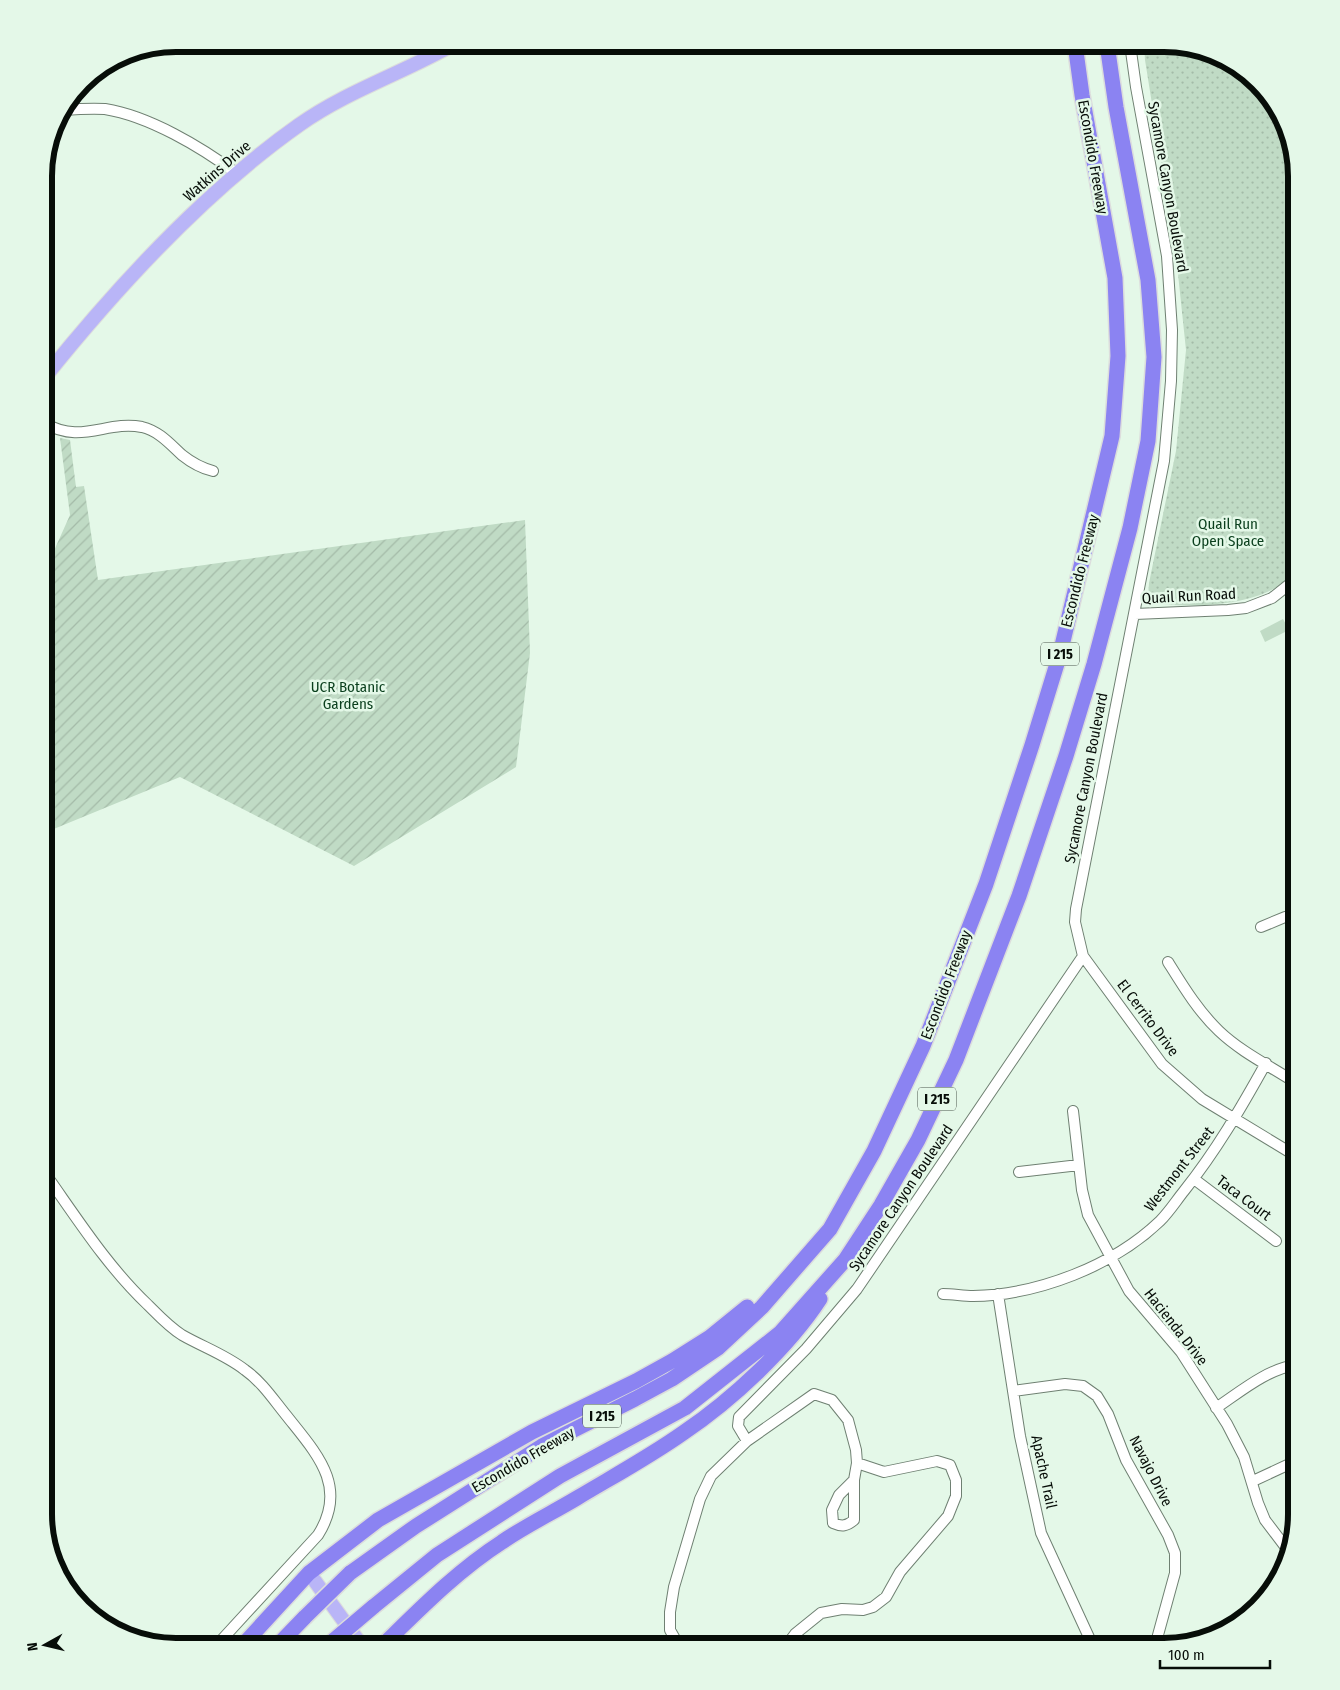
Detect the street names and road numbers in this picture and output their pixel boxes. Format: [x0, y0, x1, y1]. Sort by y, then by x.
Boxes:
street label: Escondido Freeway [1074, 98, 1112, 216]
street label: Sycamore Canyon Boulevard [1144, 100, 1192, 274]
street label: Watkins Drive [180, 137, 254, 205]
street label: Escondido Freeway [1057, 512, 1103, 629]
street label: Quail Run Road [1141, 585, 1237, 607]
road number: I 215 [1041, 642, 1079, 666]
street label: Sycamore Canyon Boulevard [1061, 691, 1111, 865]
street label: Escondido Freeway [917, 927, 975, 1042]
street label: El Cerrito Drive [1113, 976, 1183, 1060]
road number: I 215 [918, 1088, 956, 1110]
street label: Sycamore Canyon Boulevard [845, 1121, 957, 1275]
street label: Westmont Street [1140, 1123, 1218, 1215]
street label: Taca Court [1213, 1172, 1275, 1224]
street label: Hacienda Drive [1140, 1285, 1212, 1369]
road number: I 215 [583, 1404, 621, 1428]
street label: Escondido Freeway [468, 1423, 578, 1497]
street label: Navajo Drive [1126, 1433, 1176, 1509]
street label: Apache Trail [1027, 1434, 1061, 1510]

